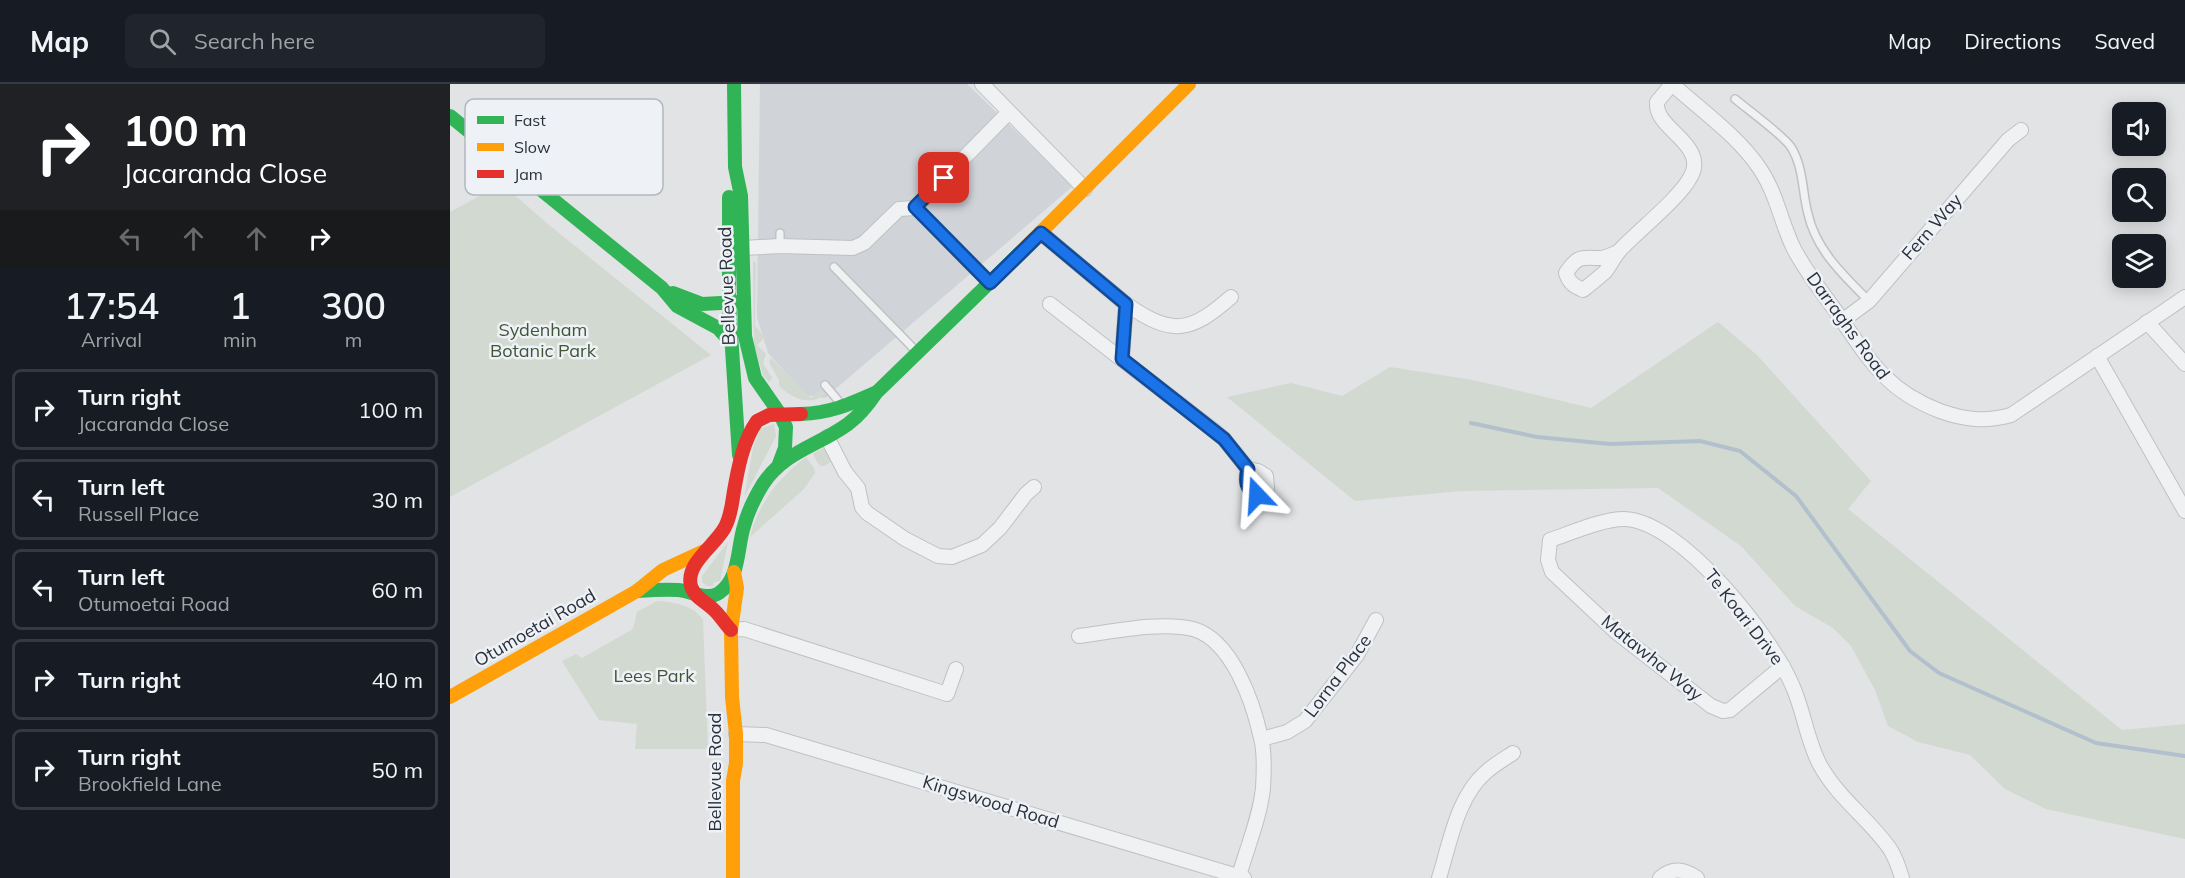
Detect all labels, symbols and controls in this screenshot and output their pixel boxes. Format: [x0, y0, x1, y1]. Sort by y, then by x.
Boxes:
search box [125, 14, 545, 68]
text: Map [30, 24, 89, 59]
icon: search [146, 25, 179, 58]
text: Search here [194, 27, 315, 55]
text: Map [1888, 28, 1931, 54]
text: Directions [1964, 28, 2061, 54]
text: Saved [2094, 28, 2155, 54]
legend [465, 99, 663, 195]
map controls [2112, 102, 2166, 288]
button: sound [2112, 102, 2166, 156]
text: 100 m [123, 104, 248, 157]
icon: right [24, 108, 102, 186]
text: Fast [514, 110, 546, 130]
text: Slow [514, 137, 551, 157]
pin [918, 152, 969, 203]
text: Jacaranda Close [123, 156, 327, 190]
icon: arrive [927, 161, 960, 194]
text: Jam [514, 164, 543, 184]
button: search [2112, 168, 2166, 222]
street label: Fern Way [1897, 188, 1967, 265]
icon: left [114, 222, 147, 255]
icon: ahead [177, 222, 210, 255]
icon: ahead [240, 222, 273, 255]
icon: right [303, 222, 336, 255]
street label: Bellevue Road [713, 226, 740, 346]
button: layers [2112, 234, 2166, 288]
street label: Darraghs Road [1802, 267, 1895, 384]
text: 17:54 [64, 283, 159, 328]
text: 1 [229, 283, 251, 328]
text: 300 [321, 283, 386, 328]
park label: Sydenham Botanic Park [490, 318, 597, 362]
text: Arrival [81, 327, 142, 352]
text: min [223, 327, 257, 352]
text: m [345, 327, 362, 352]
text: Turn right [78, 383, 181, 411]
icon: right [27, 393, 60, 426]
text: 100 m [358, 396, 423, 424]
text: Jacaranda Close [78, 411, 229, 436]
position arrow [1225, 463, 1289, 527]
text: Turn left [78, 473, 165, 501]
icon: left [27, 483, 60, 516]
text: 30 m [372, 486, 423, 514]
text: Russell Place [78, 501, 199, 526]
text: Turn left [78, 563, 165, 591]
street label: Te Koari Drive [1700, 564, 1789, 669]
icon: left [27, 573, 60, 606]
text: 60 m [372, 576, 423, 604]
street label: Otumoetai Road [470, 583, 600, 672]
text: Otumoetai Road [78, 591, 230, 616]
street label: Matawha Way [1597, 610, 1708, 706]
street label: Lorna Place [1299, 630, 1376, 722]
icon: right [27, 663, 60, 696]
park label: Lees Park [614, 664, 695, 687]
text: Turn right [78, 666, 181, 694]
text: 40 m [372, 666, 423, 694]
street label: Bellevue Road [703, 713, 726, 831]
text: Turn right [78, 743, 181, 771]
icon: right [27, 753, 60, 786]
text: 50 m [372, 756, 423, 784]
street label: Kingswood Road [920, 770, 1062, 833]
text: Brookfield Lane [78, 771, 222, 796]

